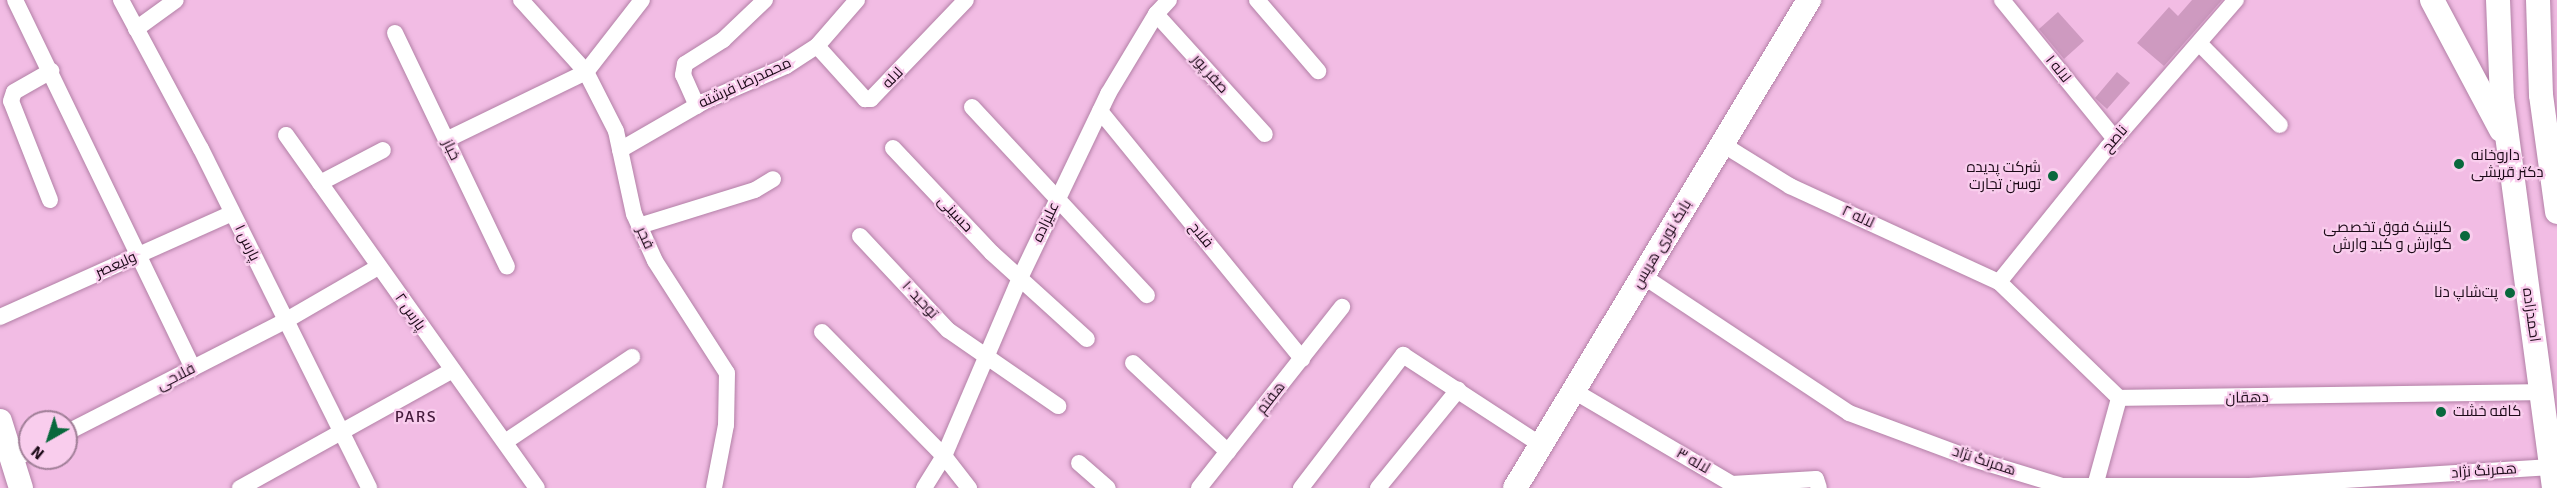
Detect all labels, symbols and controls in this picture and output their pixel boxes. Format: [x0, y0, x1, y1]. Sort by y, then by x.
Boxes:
street label: صفر پور [1188, 51, 1232, 97]
street label: لاله ۱ [2041, 52, 2075, 86]
street label: محمدرضا فرشته [696, 54, 794, 112]
street label: لاله [879, 64, 907, 92]
street label: ناصح [2098, 122, 2132, 156]
street label: خباز [438, 137, 464, 163]
place label: داروخانه دکتر قریشی [2471, 146, 2544, 181]
marker: داروخانه دکتر قریشی [2452, 157, 2466, 171]
place label: شرکت پدیده توسن تجارت [1967, 158, 2041, 193]
marker: شرکت پدیده توسن تجارت [2046, 169, 2060, 183]
street label: حسینی [934, 192, 976, 236]
street label: بابک نوری هریس [1628, 196, 1696, 292]
street label: علیزاده [1029, 199, 1063, 245]
street label: لاله ۲ [1839, 202, 1877, 232]
place label: کلینیک فوق تخصصی گوارش و کبد وارش [2323, 218, 2452, 253]
street label: فلاح [1185, 219, 1217, 251]
street label: پارس ۱ [230, 222, 264, 264]
street label: فجر [632, 224, 658, 252]
marker: کلینیک فوق تخصصی گوارش و کبد وارش [2456, 227, 2474, 245]
street label: ولیعصر [93, 248, 139, 282]
street label: توحید ۱۰ [898, 277, 942, 323]
place label: پت‌شاپ دنا [2434, 284, 2498, 302]
marker: پت‌شاپ دنا [2503, 286, 2517, 300]
street label: احمدزاده [2518, 287, 2544, 343]
street label: پارس ۲ [391, 290, 429, 334]
street label: فلاحی [154, 360, 198, 394]
street label: هفتم [1253, 378, 1289, 418]
street label: دهقان [2225, 389, 2269, 407]
place label: کافه خشت [2453, 403, 2521, 421]
marker: کافه خشت [2434, 405, 2448, 419]
district label: PARS [395, 407, 437, 427]
north arrow [18, 410, 78, 470]
text: N [27, 441, 49, 464]
street label: همرنگ نژاد [1950, 442, 2018, 480]
street label: لاله ۳ [1673, 444, 1713, 478]
street label: همرنگ نژاد [2450, 460, 2518, 482]

